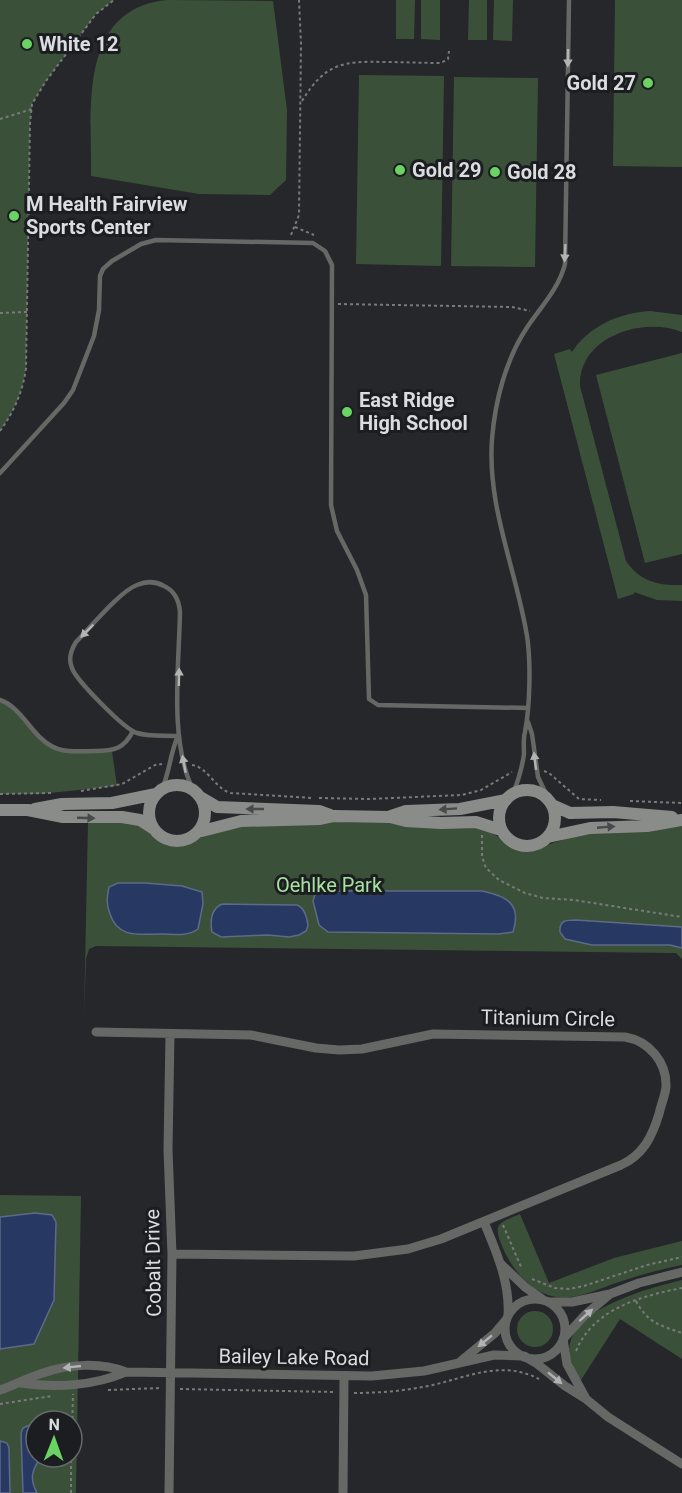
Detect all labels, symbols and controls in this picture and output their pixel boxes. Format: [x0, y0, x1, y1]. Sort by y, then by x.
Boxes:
place label: White 12 [39, 32, 118, 56]
marker: White 12 [20, 37, 34, 51]
one-way arrow [563, 49, 573, 68]
place label: Gold 27 [567, 71, 636, 95]
marker: Gold 27 [641, 76, 655, 90]
place label: Gold 29 [412, 158, 481, 182]
place label: Gold 28 [507, 160, 576, 184]
marker: Gold 29 [393, 163, 407, 177]
marker: Gold 28 [488, 165, 502, 179]
place label: M Health Fairview Sports Center [26, 192, 188, 239]
marker: M Health Fairview Sports Center [7, 209, 21, 223]
one-way arrow [561, 244, 570, 263]
place label: East Ridge High School [359, 388, 468, 435]
marker: East Ridge High School [340, 405, 354, 419]
one-way arrow [80, 624, 94, 638]
one-way arrow [174, 668, 184, 687]
one-way arrow [530, 751, 540, 770]
one-way arrow [179, 754, 188, 773]
one-way arrow [246, 804, 265, 814]
one-way arrow [439, 805, 458, 814]
one-way arrow [76, 813, 95, 823]
one-way arrow [596, 822, 615, 832]
park label: Oehlke Park [276, 873, 383, 897]
street label: Titanium Circle [481, 1005, 615, 1031]
street label: Cobalt Drive [140, 1209, 166, 1317]
one-way arrow [578, 1308, 592, 1322]
one-way arrow [477, 1334, 492, 1346]
street label: Bailey Lake Road [218, 1344, 370, 1370]
one-way arrow [63, 1362, 82, 1372]
one-way arrow [547, 1372, 563, 1385]
north arrow [24, 1409, 84, 1469]
text: N [48, 1415, 60, 1434]

